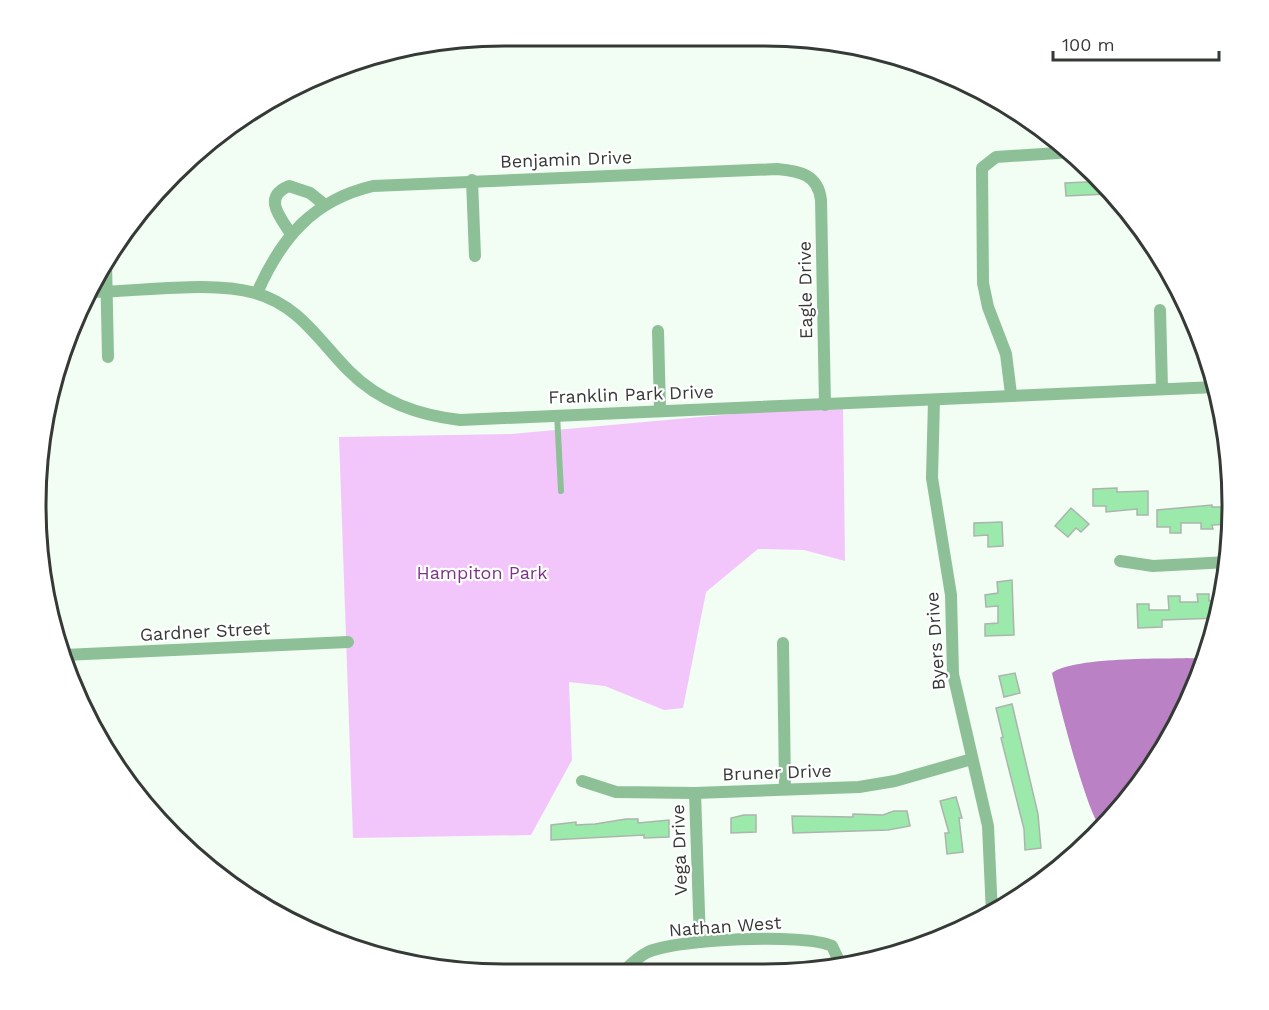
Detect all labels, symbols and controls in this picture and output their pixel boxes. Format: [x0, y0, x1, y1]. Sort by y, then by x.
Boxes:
scale bar [1053, 24, 1220, 62]
text: 100 m [1062, 34, 1115, 55]
street label: Benjamin Drive [500, 146, 632, 172]
street label: Eagle Drive [794, 241, 816, 339]
street label: Franklin Park Drive [548, 381, 714, 407]
park label: Hampiton Park [417, 562, 547, 583]
street label: Byers Drive [921, 591, 949, 691]
street label: Gardner Street [139, 617, 271, 645]
street label: Bruner Drive [722, 760, 832, 784]
street label: Vega Drive [667, 804, 691, 896]
street label: Nathan West [668, 912, 782, 940]

